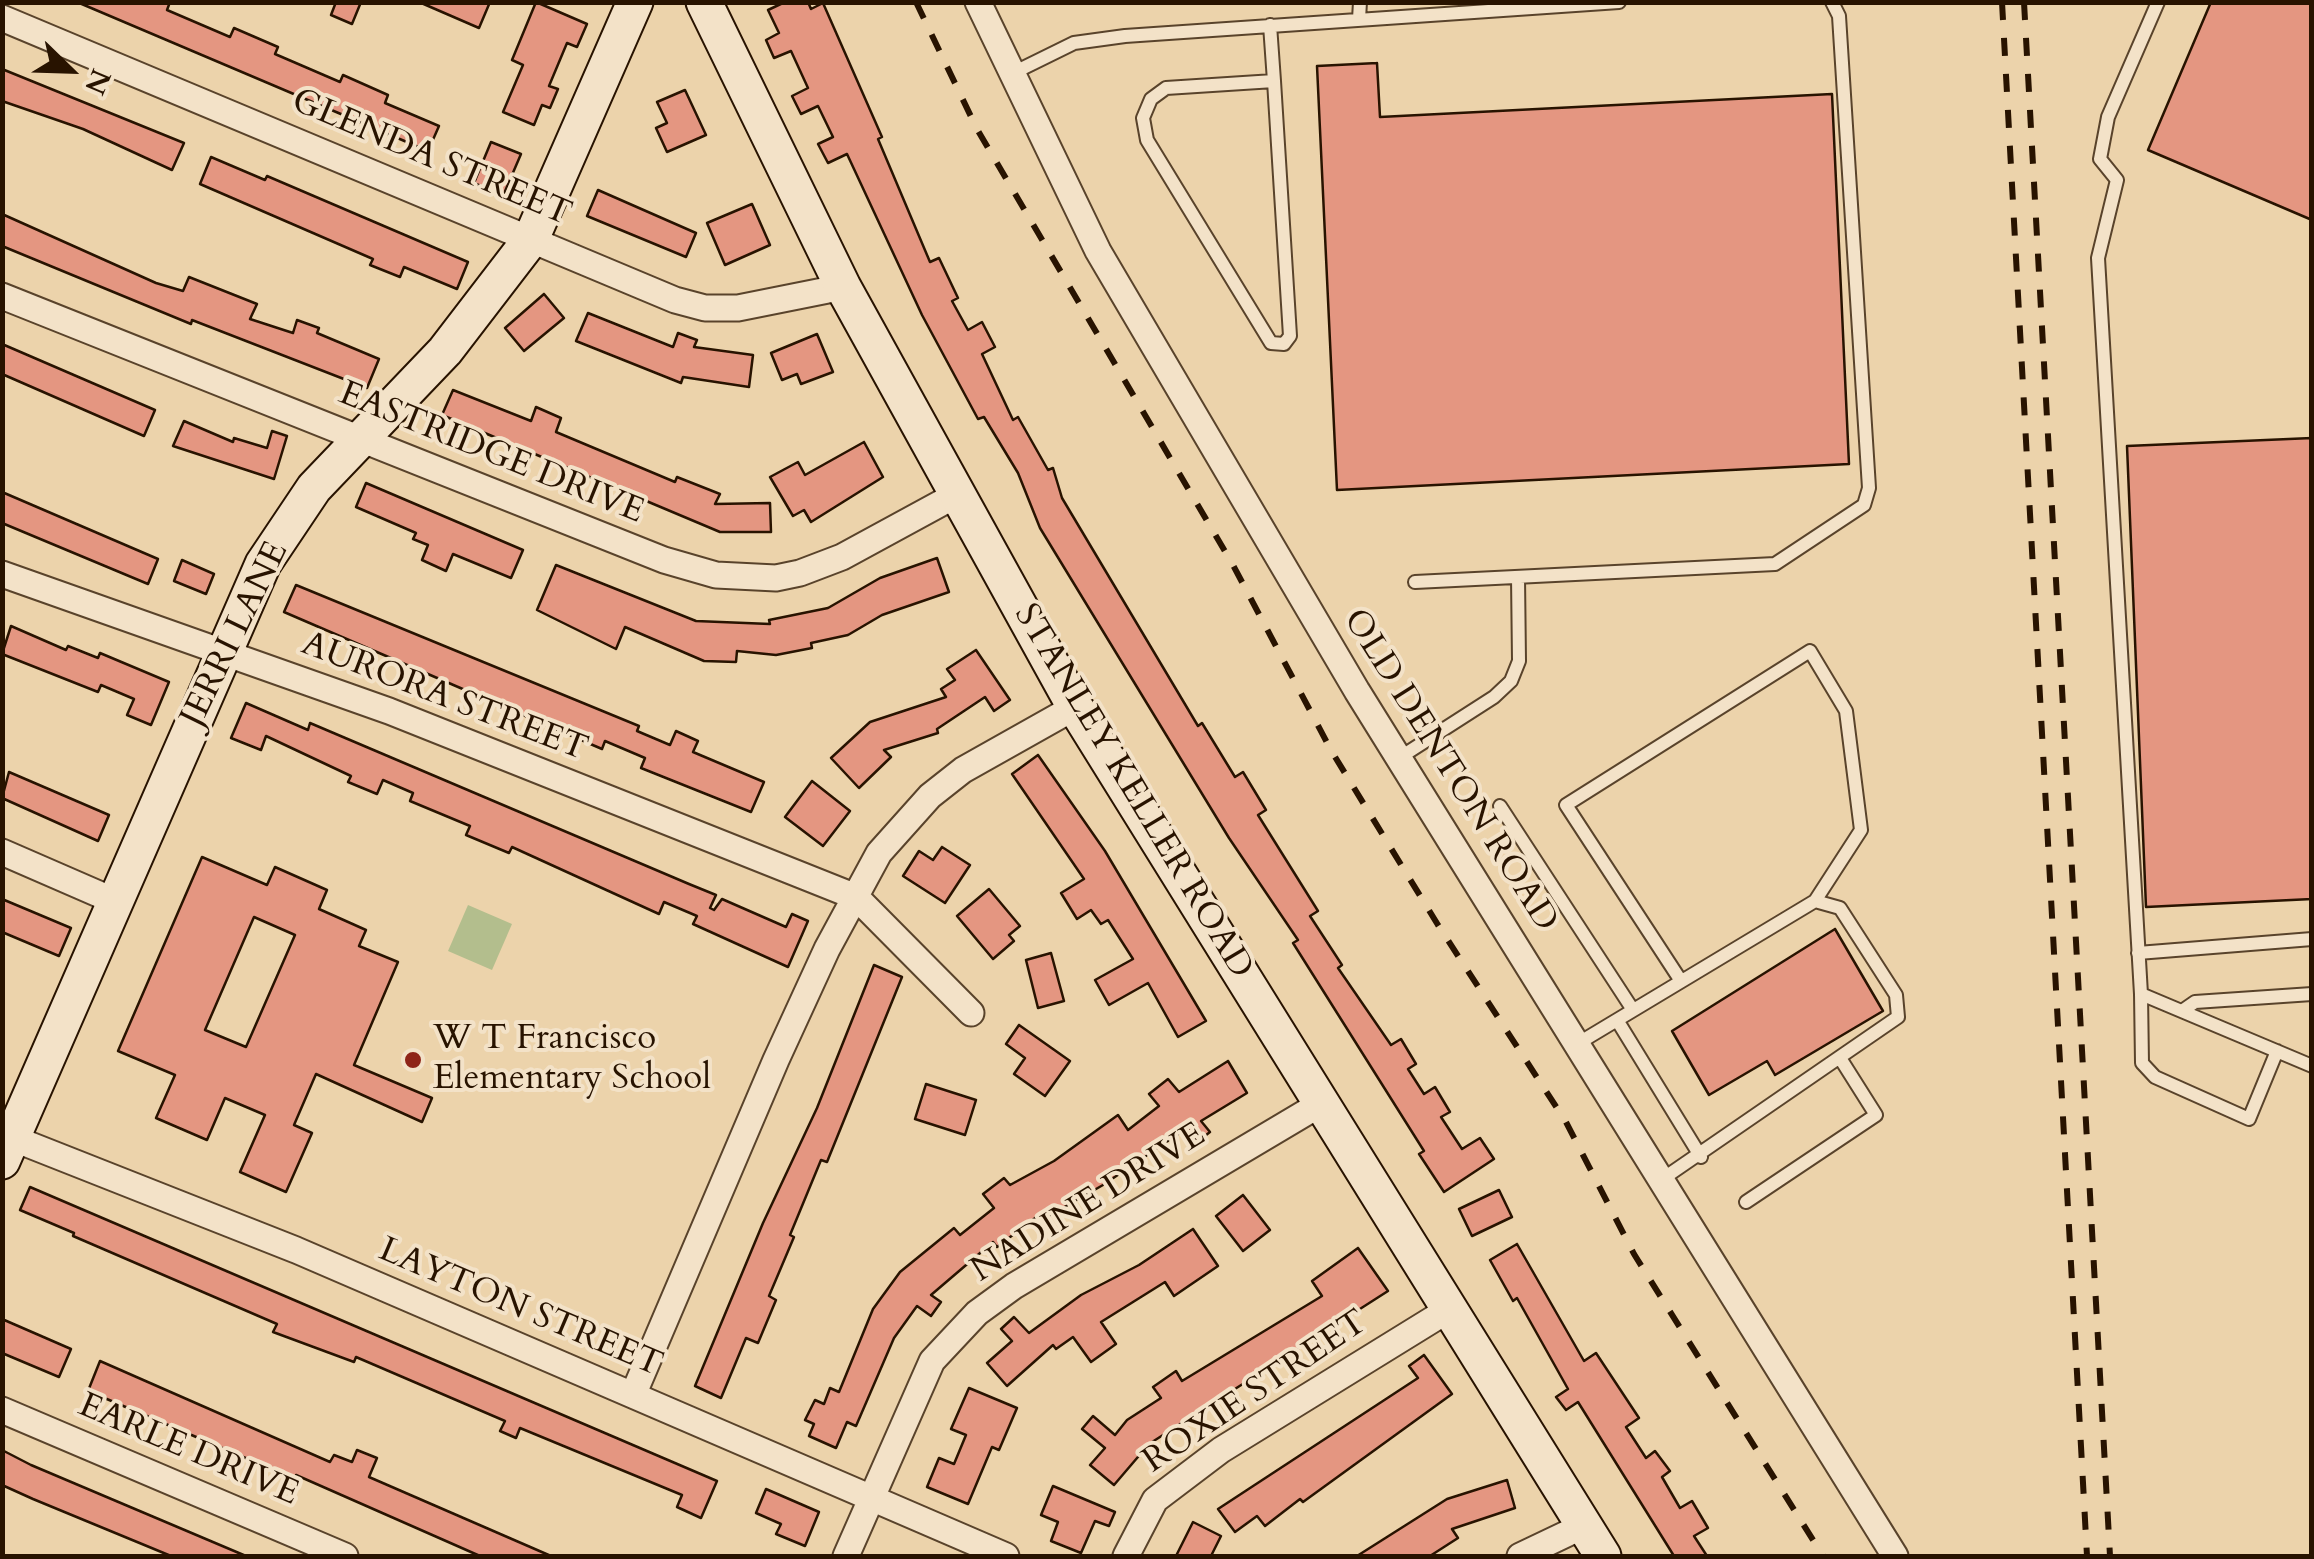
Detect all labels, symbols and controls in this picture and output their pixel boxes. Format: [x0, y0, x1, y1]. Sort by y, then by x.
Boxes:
north arrow [20, 20, 120, 120]
text: N [75, 63, 120, 100]
street label: GLENDA STREET [285, 81, 577, 237]
street label: EASTRIDGE DRIVE [332, 374, 650, 534]
street label: JERRI LANE [173, 536, 299, 734]
street label: STANLEY KELLER ROAD [1003, 597, 1261, 987]
street label: OLD DENTON ROAD [1333, 602, 1565, 940]
street label: AURORA STREET [295, 624, 593, 772]
place label: W T Francisco Elementary School [433, 1019, 711, 1101]
marker: W T Francisco Elementary School [402, 1049, 424, 1071]
street label: NADINE DRIVE [964, 1115, 1214, 1293]
street label: LAYTON STREET [372, 1230, 668, 1388]
street label: ROXIE STREET [1136, 1303, 1376, 1483]
street label: EARLE DRIVE [72, 1386, 304, 1516]

